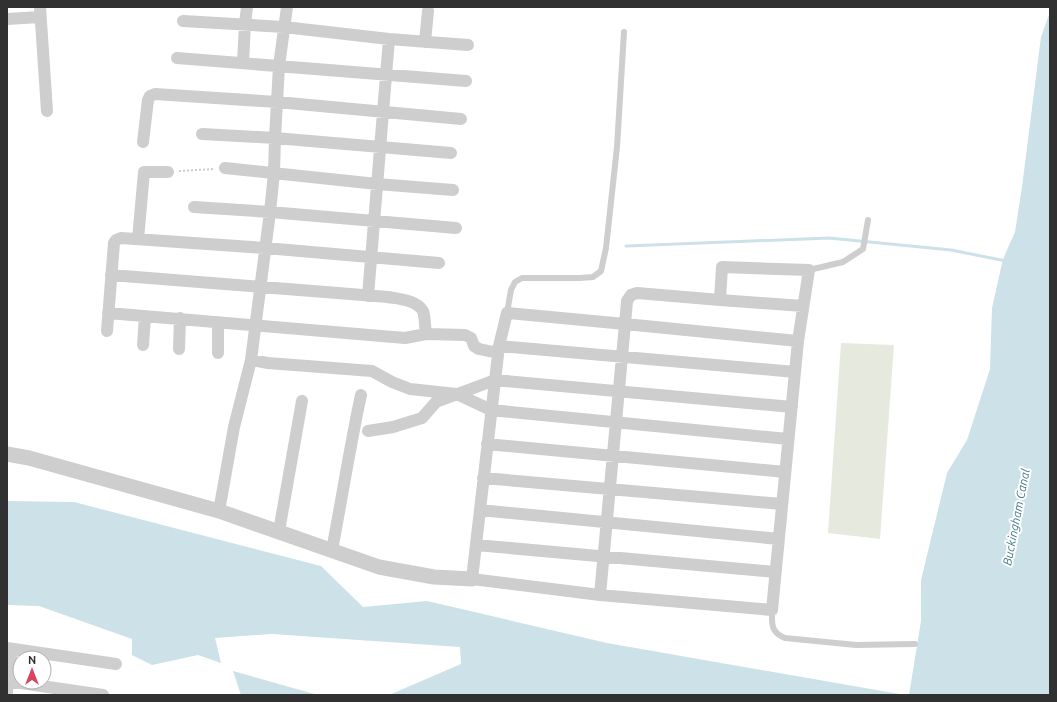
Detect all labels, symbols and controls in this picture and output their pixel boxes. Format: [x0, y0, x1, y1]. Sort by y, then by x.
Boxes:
water label: Buckingham Canal [1000, 467, 1032, 566]
north arrow [12, 650, 52, 690]
text: N [28, 654, 36, 666]

